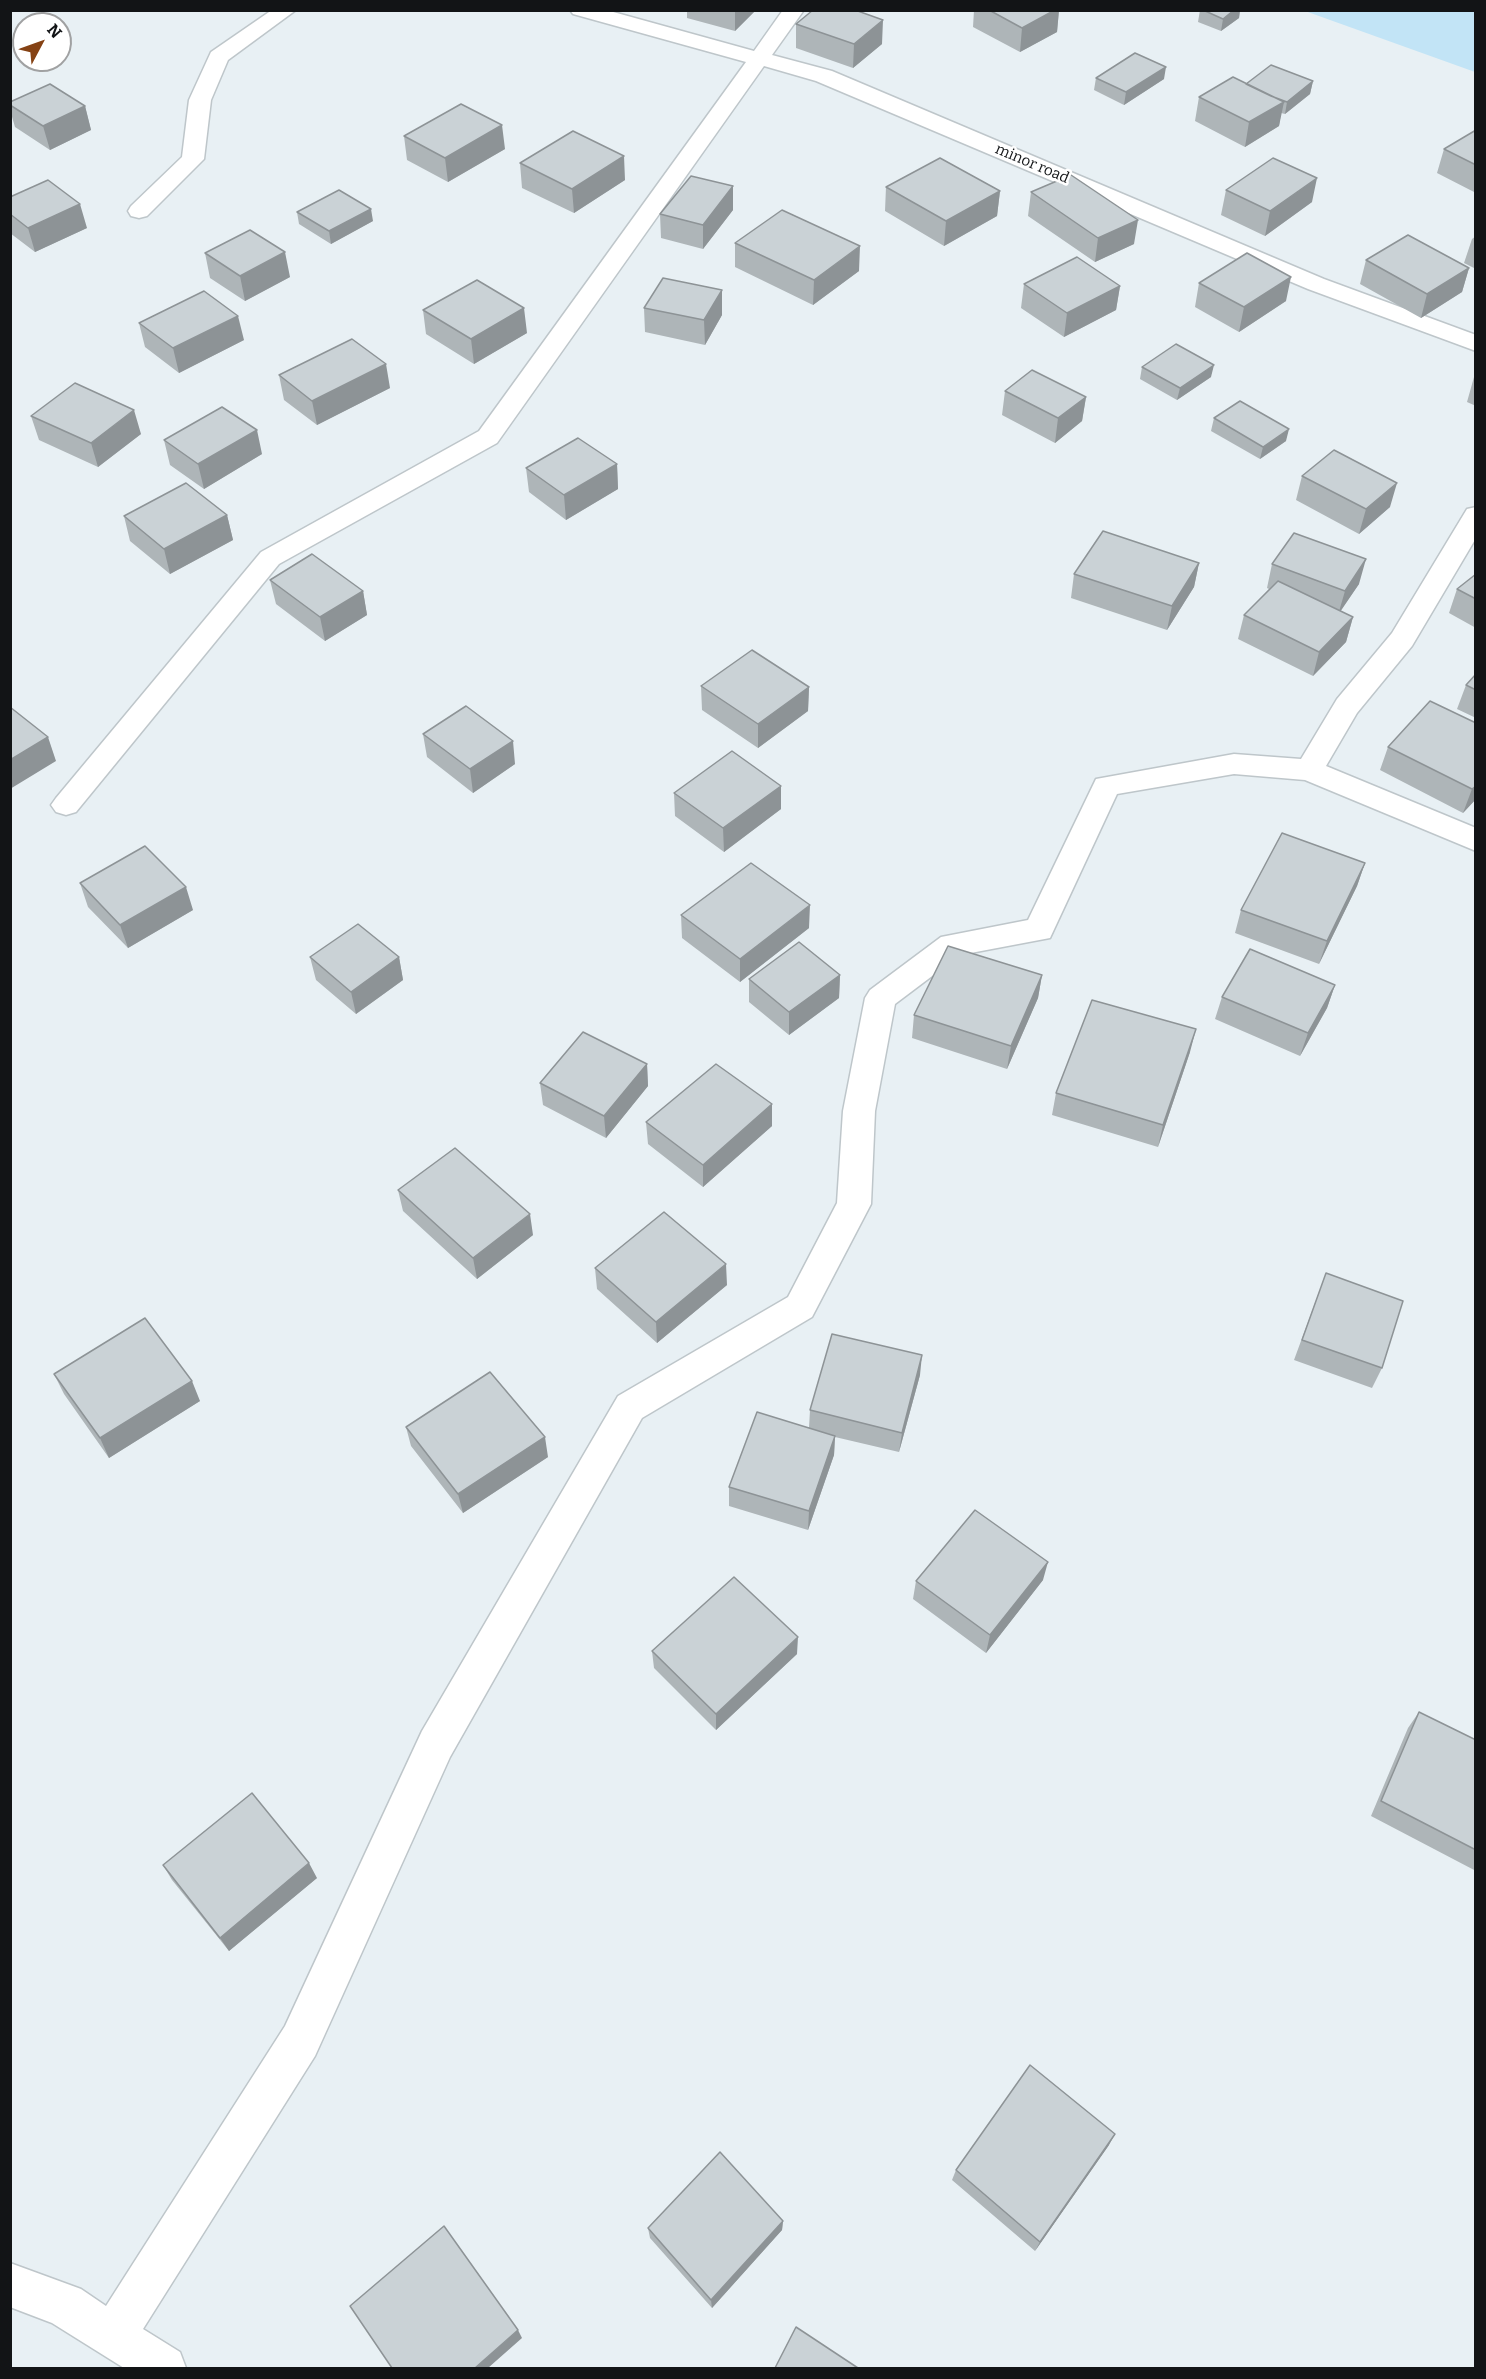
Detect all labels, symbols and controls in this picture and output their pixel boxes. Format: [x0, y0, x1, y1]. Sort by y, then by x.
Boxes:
north arrow [12, 12, 72, 72]
text: N [43, 20, 66, 42]
street label: minor road [992, 140, 1072, 188]

